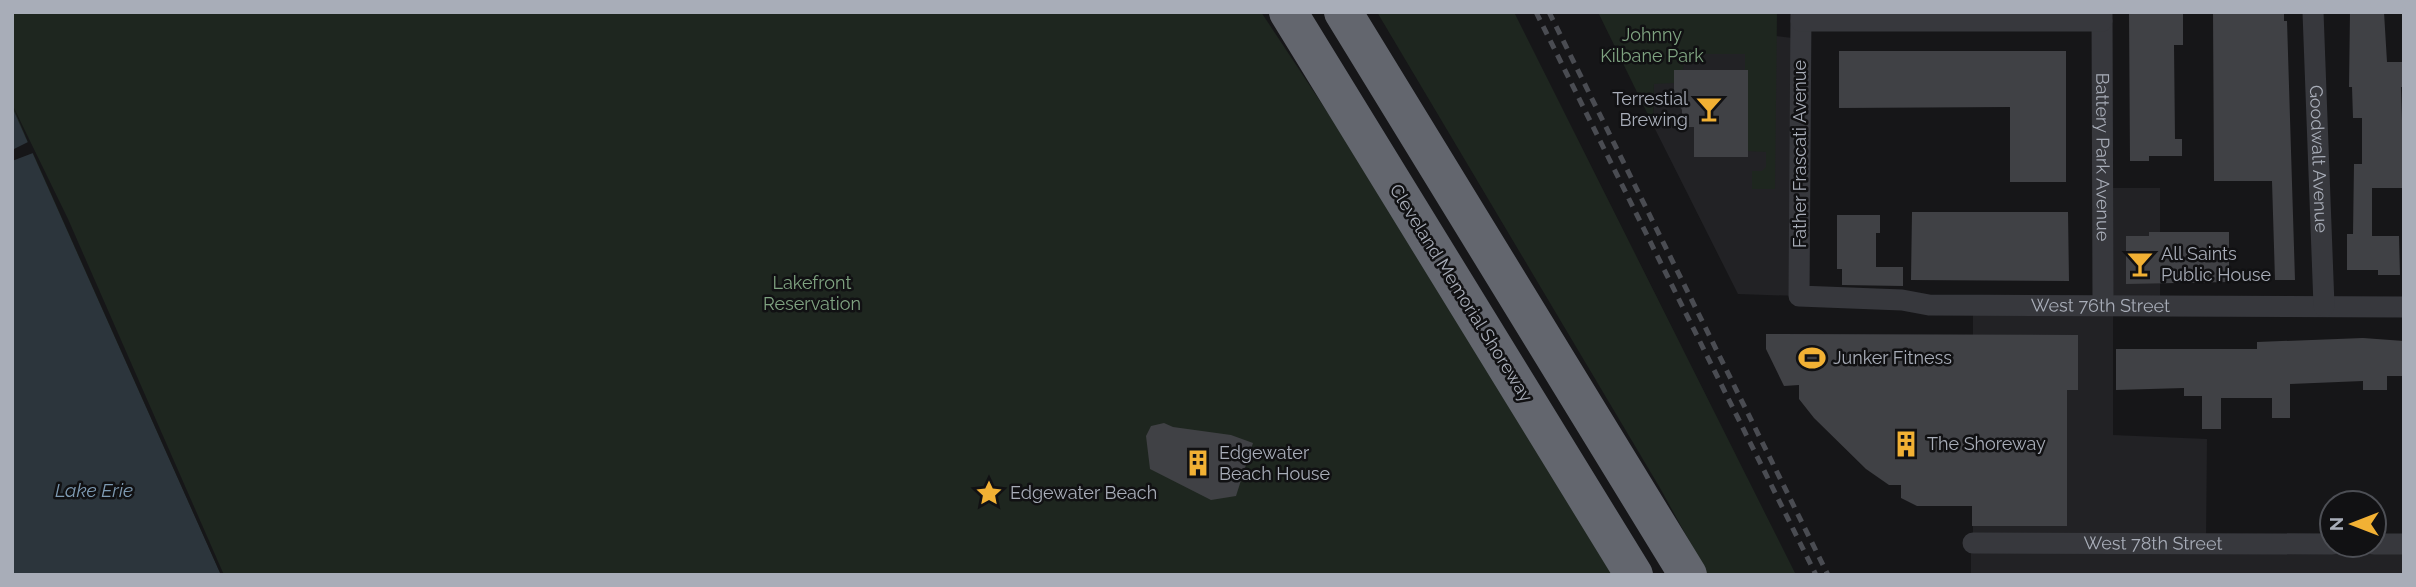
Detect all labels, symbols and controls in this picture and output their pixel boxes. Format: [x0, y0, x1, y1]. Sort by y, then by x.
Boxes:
park label: Johnny Kilbane Park [1600, 24, 1704, 66]
street label: Father Frascati Avenue [1789, 59, 1810, 248]
street label: Battery Park Avenue [2092, 73, 2114, 242]
street label: Goodwalt Avenue [2306, 85, 2332, 234]
place label: Terrestial Brewing [1612, 88, 1688, 130]
bar icon: Terrestial Brewing [1694, 94, 1724, 124]
street label: Cleveland Memorial Shoreway [1385, 180, 1537, 406]
place label: All Saints Public House [2161, 243, 2272, 285]
bar icon: All Saints Public House [2125, 249, 2155, 279]
park label: Lakefront Reservation [763, 272, 861, 314]
street label: West 76th Street [2031, 294, 2170, 316]
sports icon: Junker Fitness [1797, 343, 1827, 373]
place label: Junker Fitness [1833, 347, 1952, 368]
building icon: The Shoreway [1891, 429, 1921, 459]
place label: The Shoreway [1927, 433, 2046, 454]
place label: Edgewater Beach House [1219, 442, 1331, 484]
building icon: Edgewater Beach House [1183, 448, 1213, 478]
place icon: Edgewater Beach [974, 478, 1004, 508]
water label: Lake Erie [55, 479, 133, 501]
place label: Edgewater Beach [1010, 482, 1157, 503]
north arrow [2318, 489, 2388, 559]
text: N [2325, 517, 2347, 531]
street label: West 78th Street [2084, 532, 2222, 554]

